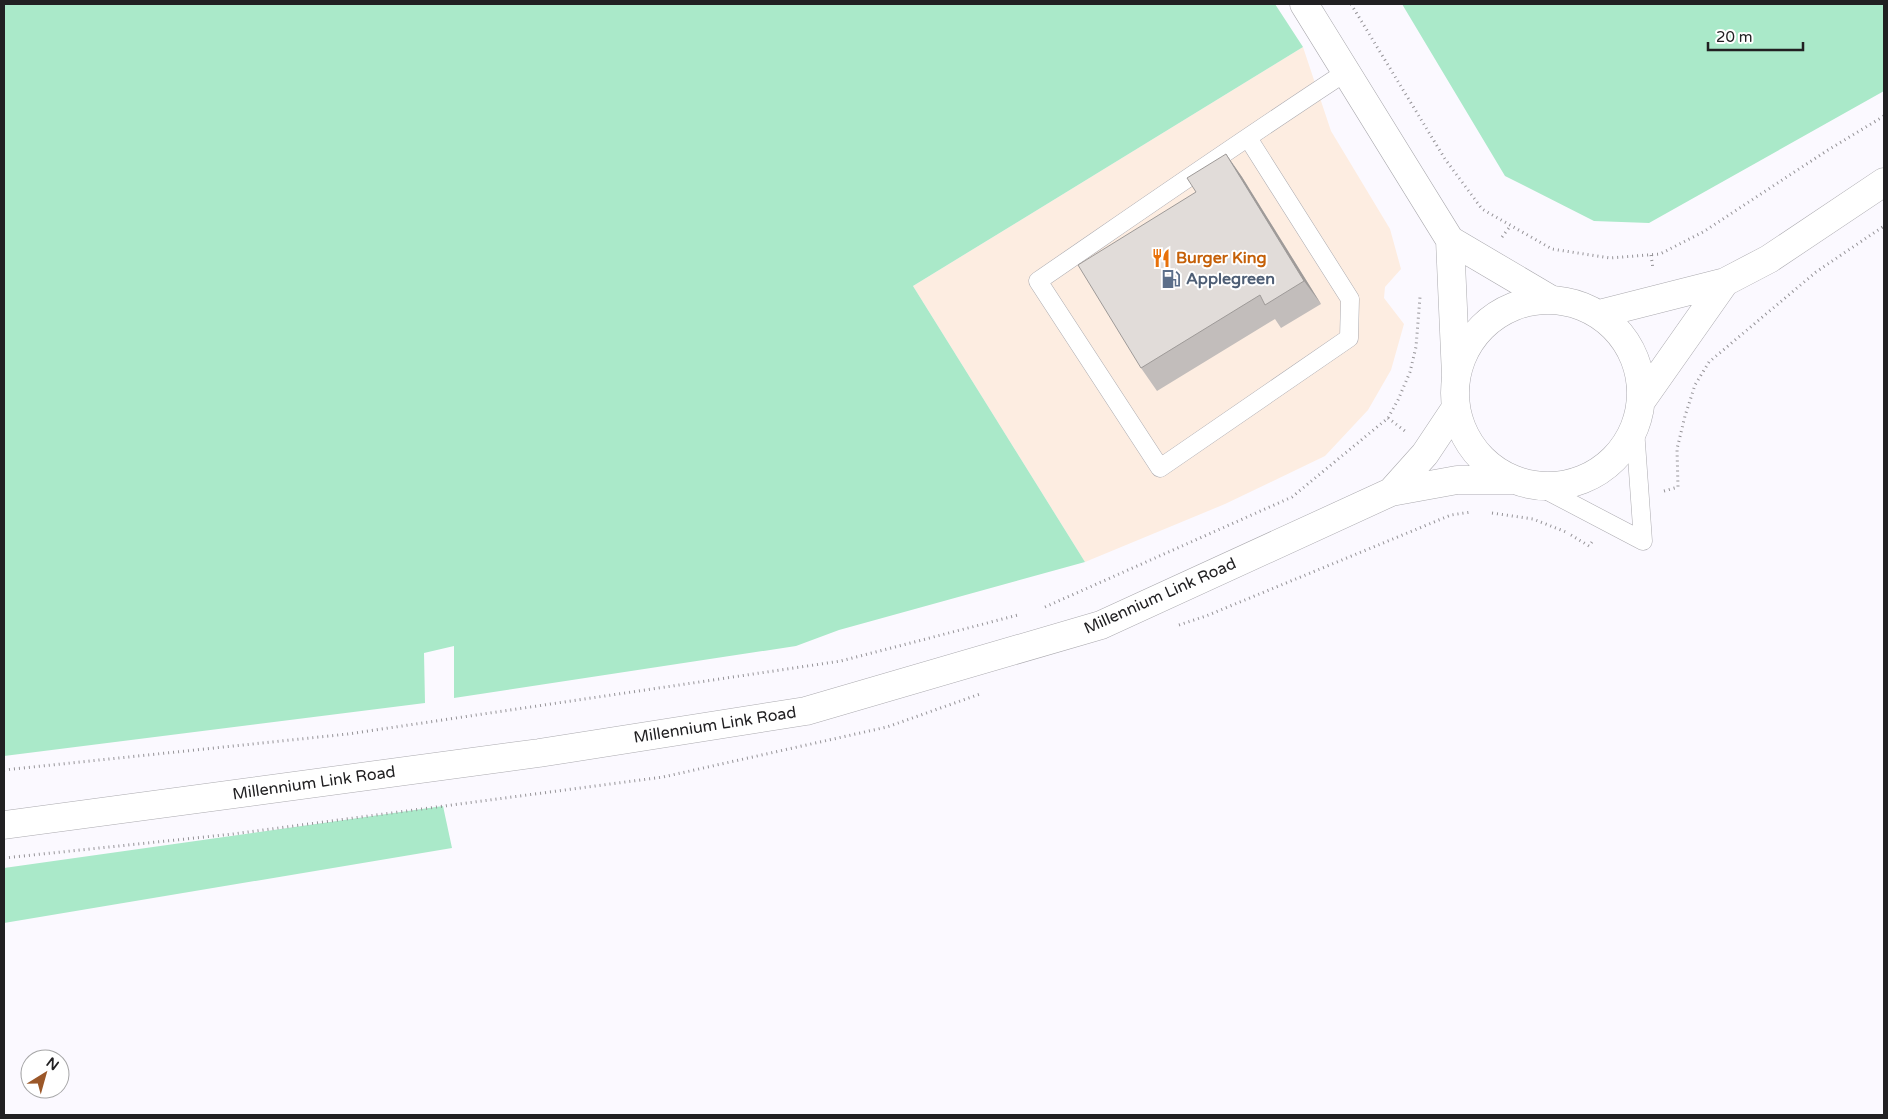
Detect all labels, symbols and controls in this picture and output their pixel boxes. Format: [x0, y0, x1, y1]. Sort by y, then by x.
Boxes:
scale bar [1708, 20, 1803, 52]
text: 20 m [1716, 28, 1753, 46]
restaurant icon: Burger King [1150, 247, 1172, 269]
place label: Burger King [1176, 248, 1267, 268]
fuel station icon: Applegreen [1160, 268, 1182, 290]
place label: Applegreen [1186, 269, 1275, 289]
street label: Millennium Link Road [1081, 553, 1239, 639]
street label: Millennium Link Road [632, 702, 798, 748]
street label: Millennium Link Road [231, 762, 397, 804]
north arrow [20, 1049, 70, 1099]
text: N [43, 1054, 62, 1074]

